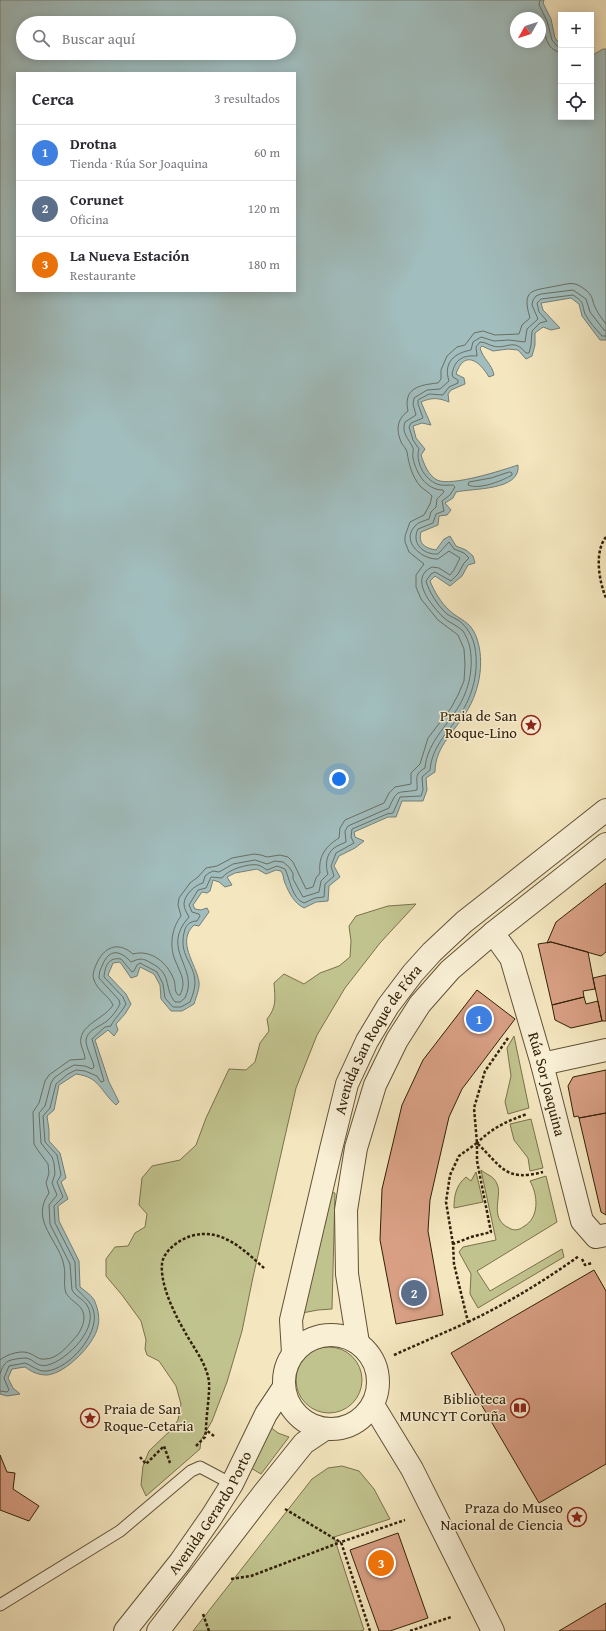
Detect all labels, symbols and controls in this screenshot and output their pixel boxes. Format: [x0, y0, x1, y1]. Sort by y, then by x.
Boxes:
north arrow [510, 12, 546, 48]
map controls [558, 12, 594, 120]
button: + [558, 12, 594, 48]
search box [16, 16, 296, 60]
icon: search [30, 27, 52, 49]
text: Buscar aquí [62, 28, 135, 49]
button: − [558, 48, 594, 84]
button: locate [558, 84, 594, 120]
text: Cerca [32, 86, 74, 111]
text: 3 resultados [214, 89, 280, 108]
text: Drotna [70, 133, 117, 154]
text: 1 [42, 143, 48, 162]
text: 60 m [254, 143, 280, 162]
text: Tienda · Rúa Sor Joaquina [70, 154, 208, 173]
text: Corunet [70, 189, 124, 210]
text: 2 [42, 199, 48, 218]
text: 120 m [248, 199, 280, 218]
text: Oficina [70, 210, 109, 229]
text: La Nueva Estación [70, 245, 189, 266]
text: 3 [42, 255, 48, 274]
text: 180 m [248, 255, 280, 274]
text: Restaurante [70, 266, 136, 285]
place label: Praia de San Roque-Lino [440, 705, 518, 743]
place icon: Praia de San Roque-Lino [520, 714, 542, 736]
your location [329, 769, 349, 789]
street label: Avenida San Roque de Fóra [329, 960, 426, 1117]
pin: 1 [466, 1004, 492, 1034]
street label: Rúa Sor Joaquina [523, 1030, 571, 1138]
pin: 2 [401, 1278, 427, 1308]
place label: Biblioteca MUNCYT Coruña [400, 1388, 506, 1426]
library icon: Biblioteca MUNCYT Coruña [509, 1397, 531, 1419]
place label: Praia de San Roque-Cetaria [104, 1398, 194, 1436]
place icon: Praia de San Roque-Cetaria [79, 1407, 101, 1429]
street label: Avenida Gerardo Porto [163, 1447, 257, 1579]
place label: Praza do Museo Nacional de Ciencia [440, 1497, 563, 1535]
place icon: Praza do Museo Nacional de Ciencia [566, 1506, 588, 1528]
pin: 3 [368, 1548, 394, 1578]

